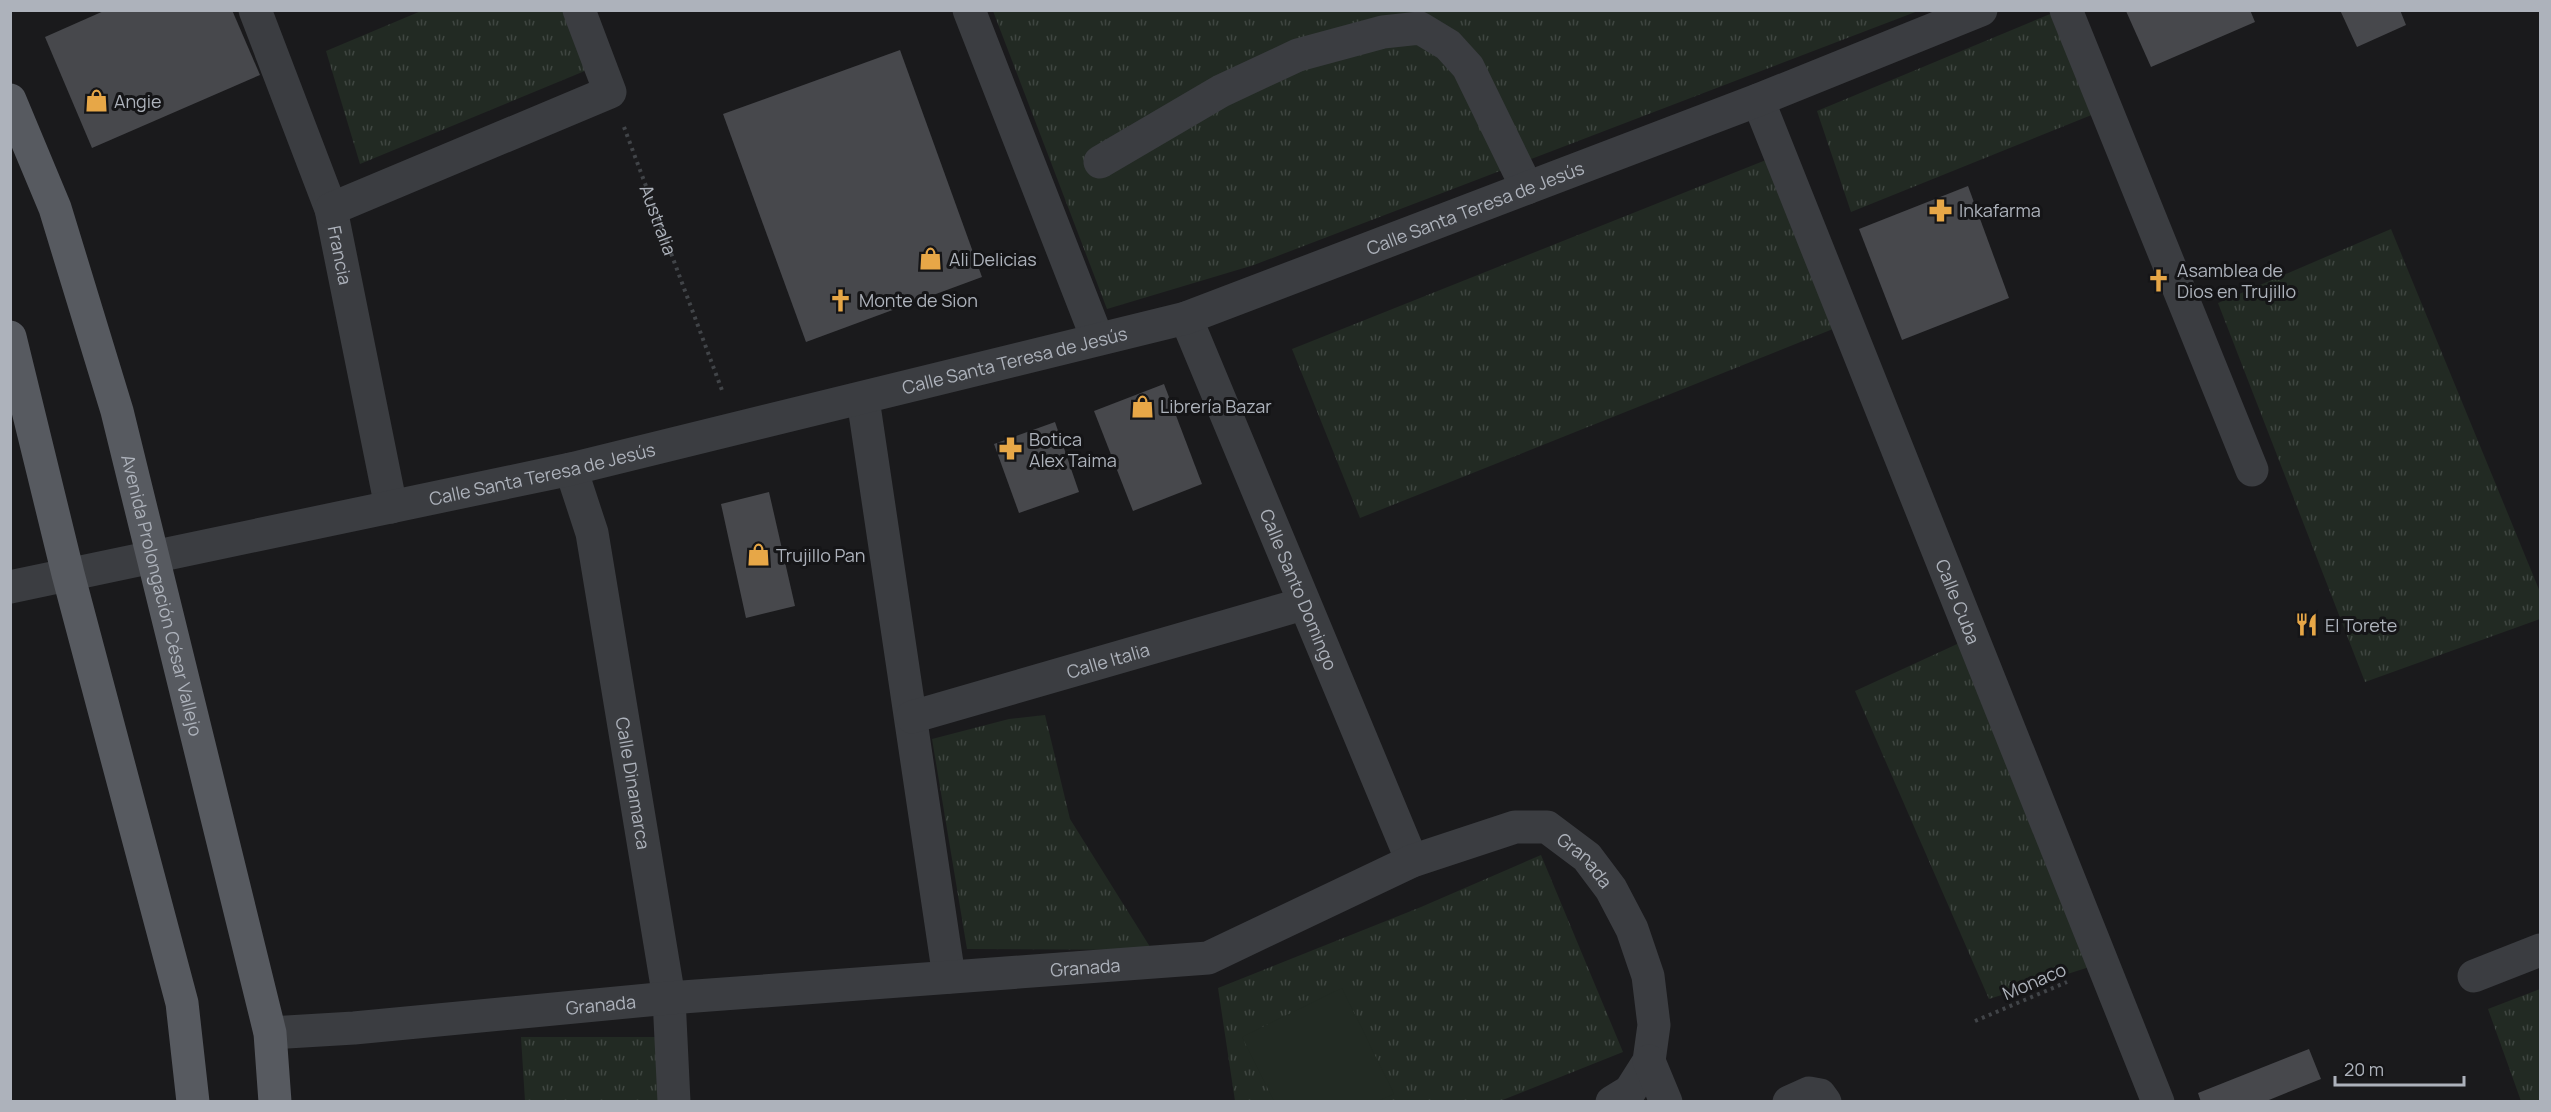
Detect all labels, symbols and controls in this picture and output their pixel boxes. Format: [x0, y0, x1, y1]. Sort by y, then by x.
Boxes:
shop icon: Angie [83, 88, 109, 114]
place label: Angie [114, 89, 161, 113]
street label: Calle Santa Teresa de Jesús [1363, 155, 1587, 260]
street label: Australia [634, 181, 683, 258]
pharmacy icon: Inkafarma [1928, 197, 1954, 223]
place label: Inkafarma [1959, 198, 2041, 222]
street label: Francia [323, 223, 358, 287]
shop icon: Ali Delicias [918, 246, 944, 272]
place label: Ali Delicias [949, 247, 1037, 271]
place label: Asamblea de Dios en Trujillo [2177, 258, 2296, 303]
church icon: Asamblea de Dios en Trujillo [2146, 267, 2172, 293]
church icon: Monte de Sion [828, 287, 854, 313]
place label: Monte de Sion [859, 288, 978, 312]
street label: Calle Santa Teresa de Jesús [899, 321, 1130, 399]
shop icon: Librería Bazar [1129, 393, 1155, 419]
place label: Librería Bazar [1160, 394, 1272, 418]
place label: Botica Alex Taima [1029, 427, 1117, 472]
pharmacy icon: Botica Alex Taima [998, 436, 1024, 462]
street label: Calle Santa Teresa de Jesús [427, 437, 658, 511]
street label: Avenida Prolongación César Vallejo [116, 452, 208, 738]
street label: Calle Santo Domingo [1255, 505, 1343, 674]
shop icon: Trujillo Pan [745, 542, 771, 568]
place label: Trujillo Pan [776, 543, 866, 567]
street label: Calle Cuba [1930, 555, 1986, 648]
restaurant icon: El Torete [2294, 612, 2320, 638]
place label: El Torete [2325, 613, 2397, 637]
street label: Calle Italia [1064, 637, 1152, 684]
street label: Calle Dinamarca [611, 715, 656, 851]
street label: Granada [1552, 827, 1618, 893]
street label: Granada [1049, 953, 1121, 982]
street label: Monaco [1999, 957, 2069, 1005]
street label: Granada [565, 989, 637, 1020]
scale bar [2335, 1049, 2464, 1087]
text: 20 m [2344, 1057, 2384, 1081]

